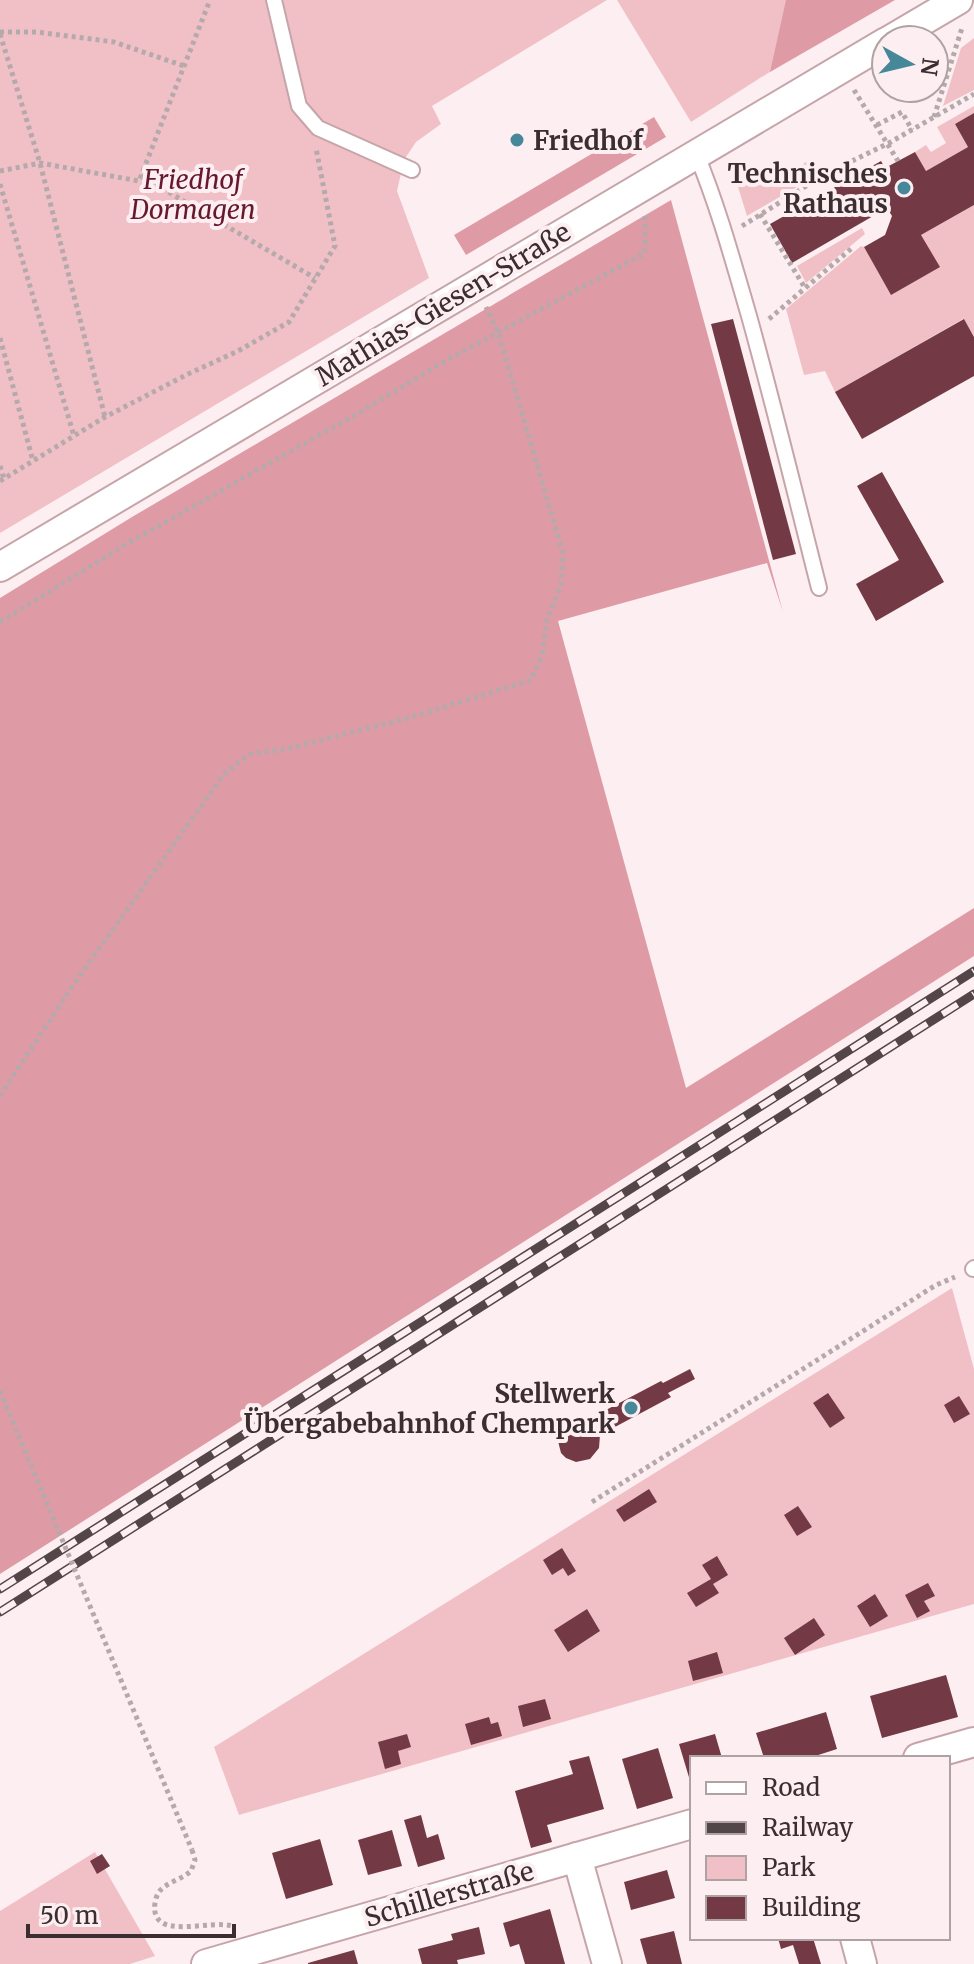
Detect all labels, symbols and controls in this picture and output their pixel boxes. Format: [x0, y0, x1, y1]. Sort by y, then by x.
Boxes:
north arrow [870, 24, 950, 104]
text: N [915, 56, 945, 78]
place label: Friedhof [533, 124, 644, 157]
marker: Friedhof [508, 131, 526, 149]
place label: Technisches Rathaus [728, 157, 888, 220]
park label: Friedhof Dormagen [129, 163, 256, 226]
marker: Technisches Rathaus [895, 179, 913, 197]
street label: Mathias-Giesen-Straße [310, 215, 576, 393]
place label: Stellwerk Übergabebahnhof Chempark [244, 1377, 615, 1440]
marker: Stellwerk Übergabebahnhof Chempark [622, 1399, 640, 1417]
legend [690, 1756, 950, 1940]
text: Road [762, 1772, 820, 1803]
text: Railway [762, 1812, 853, 1843]
text: Park [762, 1852, 816, 1883]
street label: Schillerstraße [361, 1854, 537, 1934]
scale bar [28, 1888, 234, 1938]
text: Building [762, 1892, 861, 1923]
text: 50 m [40, 1900, 99, 1931]

